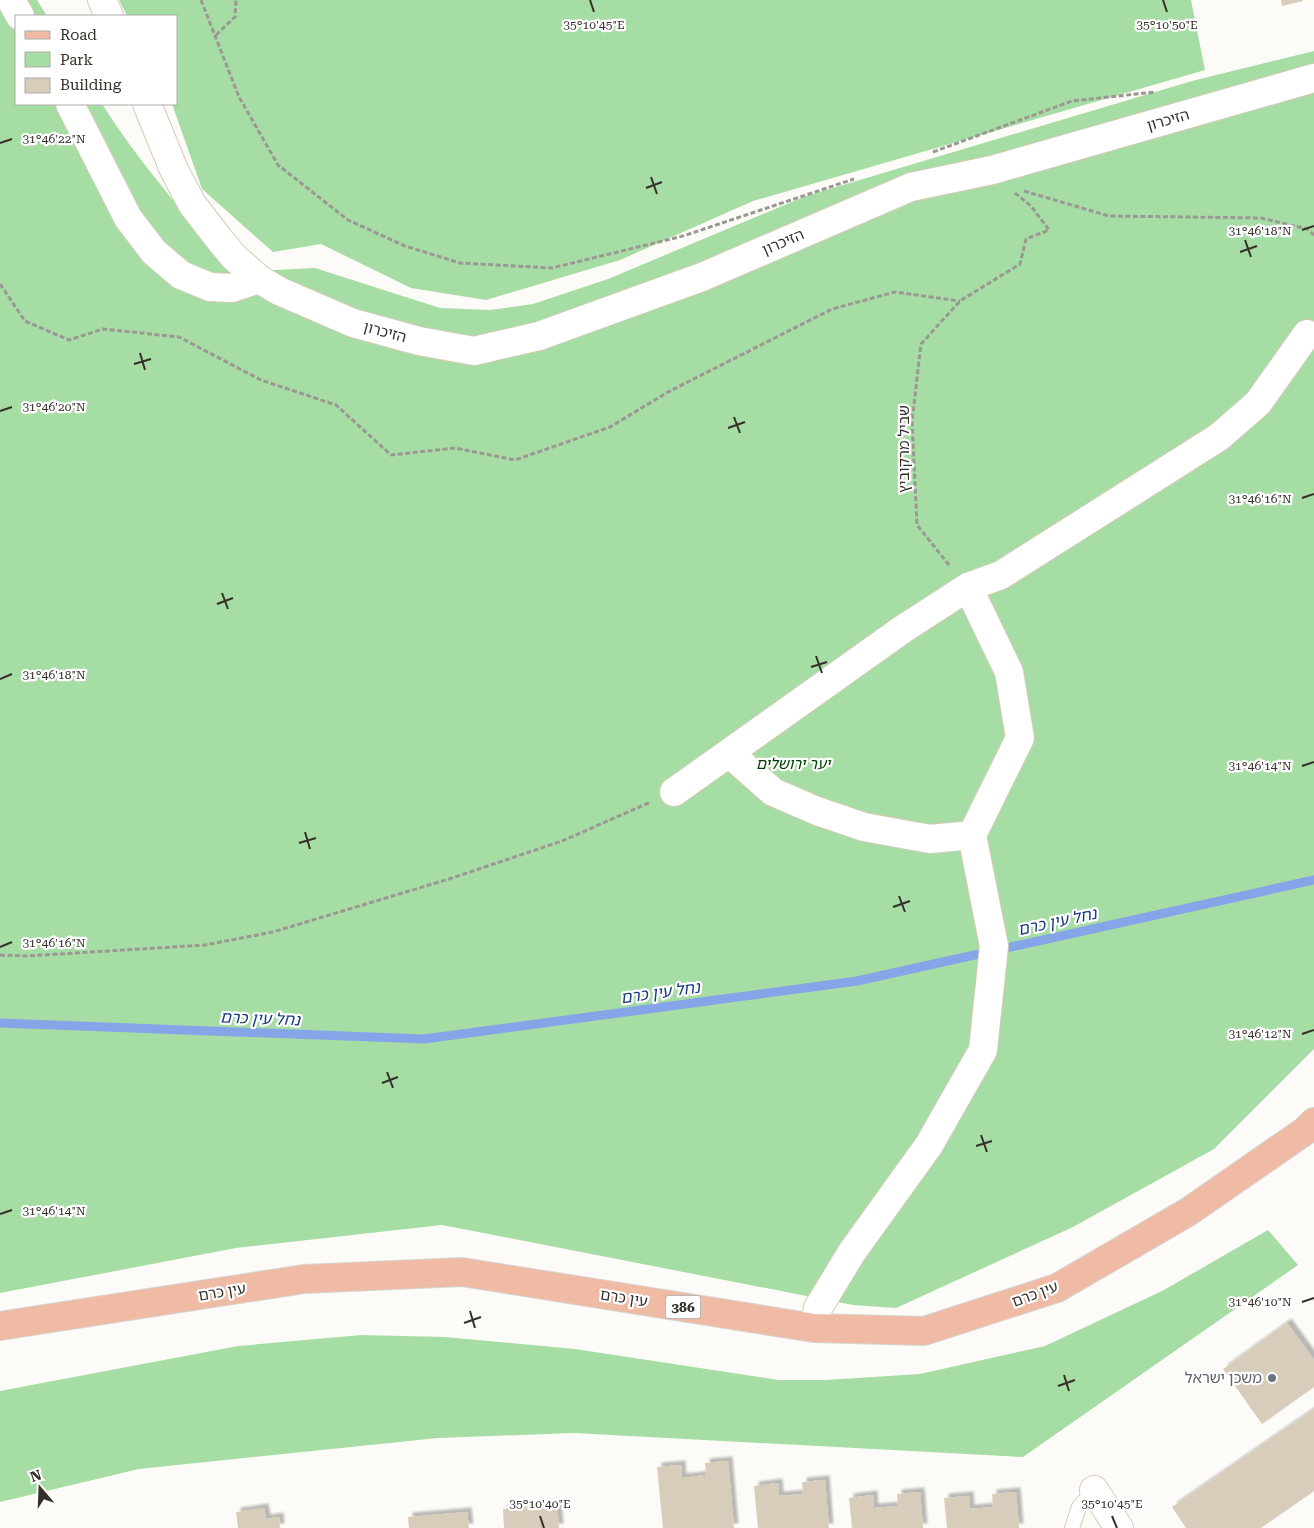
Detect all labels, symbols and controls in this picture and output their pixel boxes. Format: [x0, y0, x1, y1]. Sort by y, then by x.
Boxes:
legend [15, 15, 178, 105]
text: 35°10'45"E [563, 18, 625, 32]
text: 35°10'50"E [1136, 18, 1198, 32]
text: Road [60, 26, 97, 44]
text: Park [60, 51, 94, 69]
text: Building [60, 76, 122, 94]
street label: הזיכרון [1145, 105, 1191, 135]
text: 31°46'22"N [22, 132, 86, 146]
text: 31°46'18"N [1228, 224, 1292, 238]
street label: הזיכרון [759, 225, 807, 259]
street label: הזיכרון [362, 318, 408, 346]
text: 31°46'20"N [22, 400, 86, 414]
street label: שביל מרקוביץ [895, 405, 913, 493]
text: 31°46'16"N [1228, 492, 1292, 506]
text: 31°46'18"N [22, 668, 86, 682]
park label: יער ירושלים [756, 755, 832, 773]
text: 31°46'14"N [1228, 759, 1292, 773]
water label: נחל עין כרם [1016, 904, 1099, 939]
text: 31°46'16"N [22, 936, 86, 950]
water label: נחל עין כרם [619, 977, 702, 1007]
water label: נחל עין כרם [220, 1008, 301, 1029]
text: 31°46'12"N [1228, 1027, 1292, 1041]
text: 31°46'14"N [22, 1204, 86, 1218]
street label: עין כרם [1009, 1277, 1061, 1311]
street label: עין כרם [197, 1279, 247, 1305]
street label: עין כרם [599, 1285, 649, 1311]
road number: 386 [666, 1295, 700, 1318]
text: 31°46'10"N [1228, 1295, 1292, 1309]
place label: משכן ישראל [1185, 1369, 1262, 1387]
marker: משכן ישראל [1266, 1372, 1278, 1384]
north arrow [15, 1463, 65, 1513]
text: N [28, 1466, 44, 1485]
text: 35°10'40"E [509, 1497, 571, 1511]
text: 35°10'45"E [1081, 1497, 1143, 1511]

